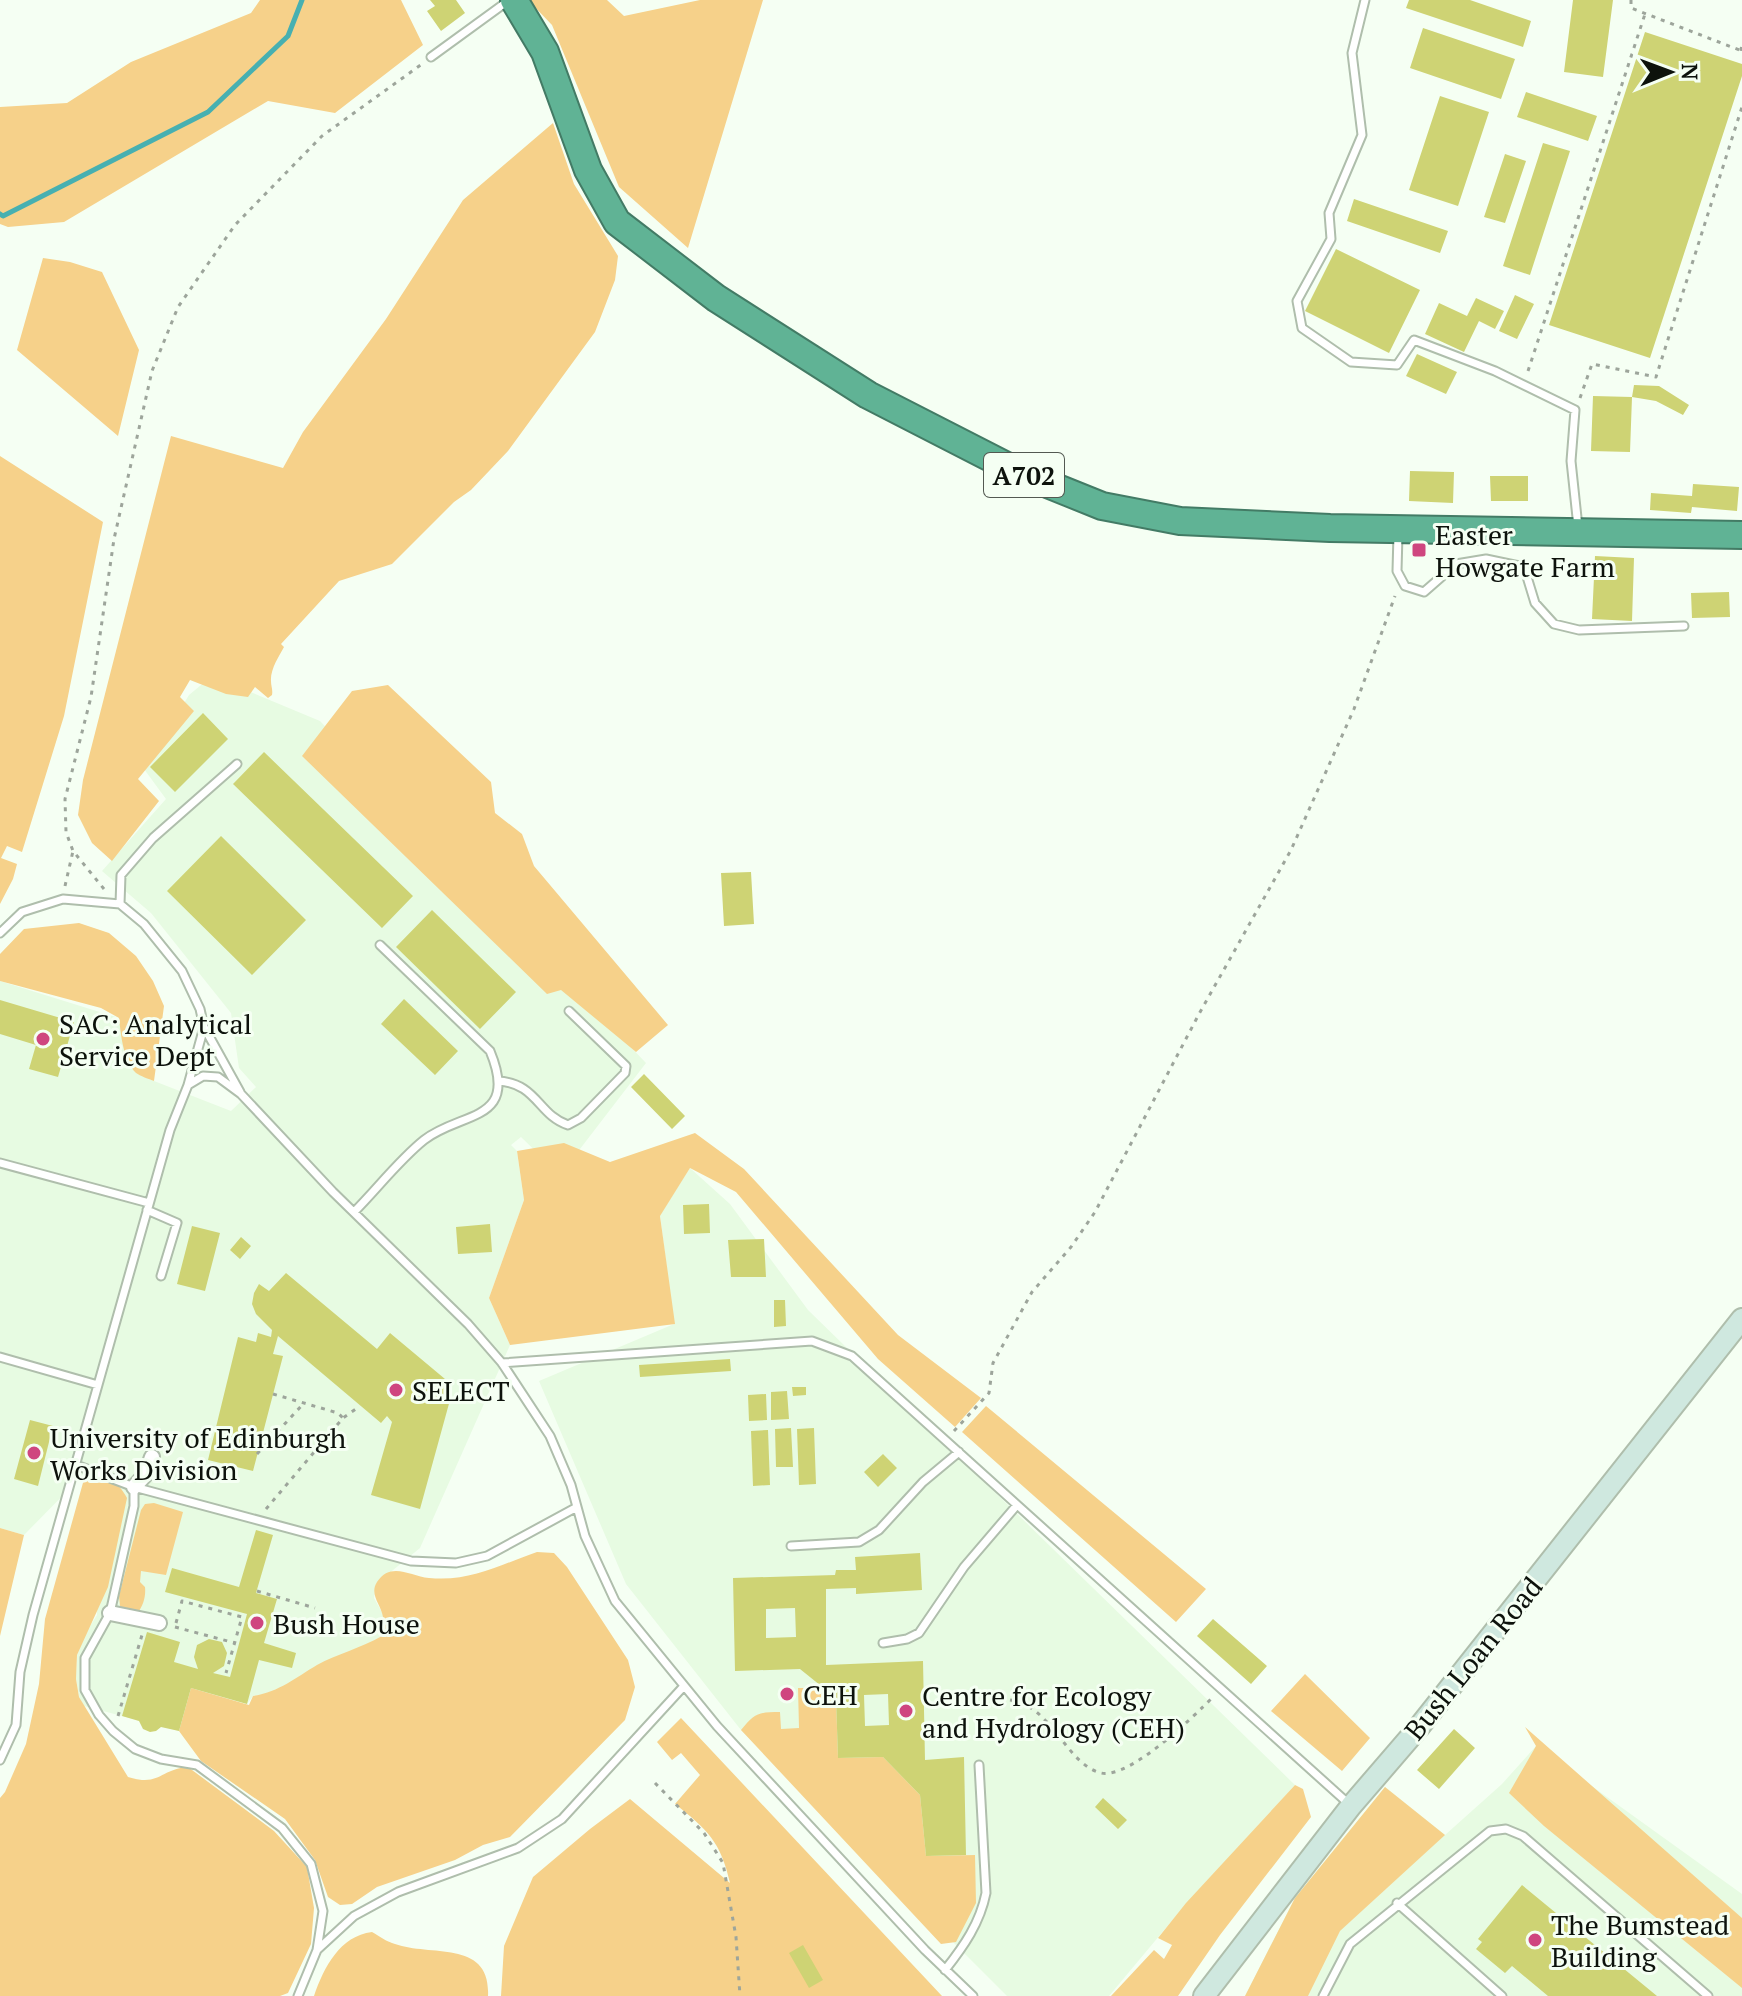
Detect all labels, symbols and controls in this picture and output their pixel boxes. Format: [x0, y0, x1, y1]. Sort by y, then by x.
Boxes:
north arrow [1630, 32, 1710, 112]
text: N [1676, 63, 1705, 81]
road number: A702 [984, 453, 1064, 497]
place label: Easter Howgate Farm [1435, 516, 1615, 585]
marker: Easter Howgate Farm [1410, 541, 1428, 559]
place label: SAC: Analytical Service Dept [59, 1005, 252, 1074]
marker: SAC: Analytical Service Dept [34, 1030, 52, 1048]
place label: SELECT [412, 1372, 510, 1409]
marker: SELECT [387, 1381, 405, 1399]
place label: University of Edinburgh Works Division [50, 1419, 346, 1488]
marker: University of Edinburgh Works Division [25, 1444, 43, 1462]
street label: Bush Loan Road [1396, 1569, 1550, 1747]
place label: Bush House [273, 1605, 420, 1642]
marker: Bush House [248, 1614, 266, 1632]
place label: CEH [803, 1676, 858, 1713]
place label: Centre for Ecology and Hydrology (CEH) [922, 1677, 1185, 1746]
marker: CEH [778, 1685, 796, 1703]
marker: Centre for Ecology and Hydrology (CEH) [897, 1702, 915, 1720]
place label: The Bumstead Building [1551, 1906, 1729, 1975]
marker: The Bumstead Building [1526, 1931, 1544, 1949]

